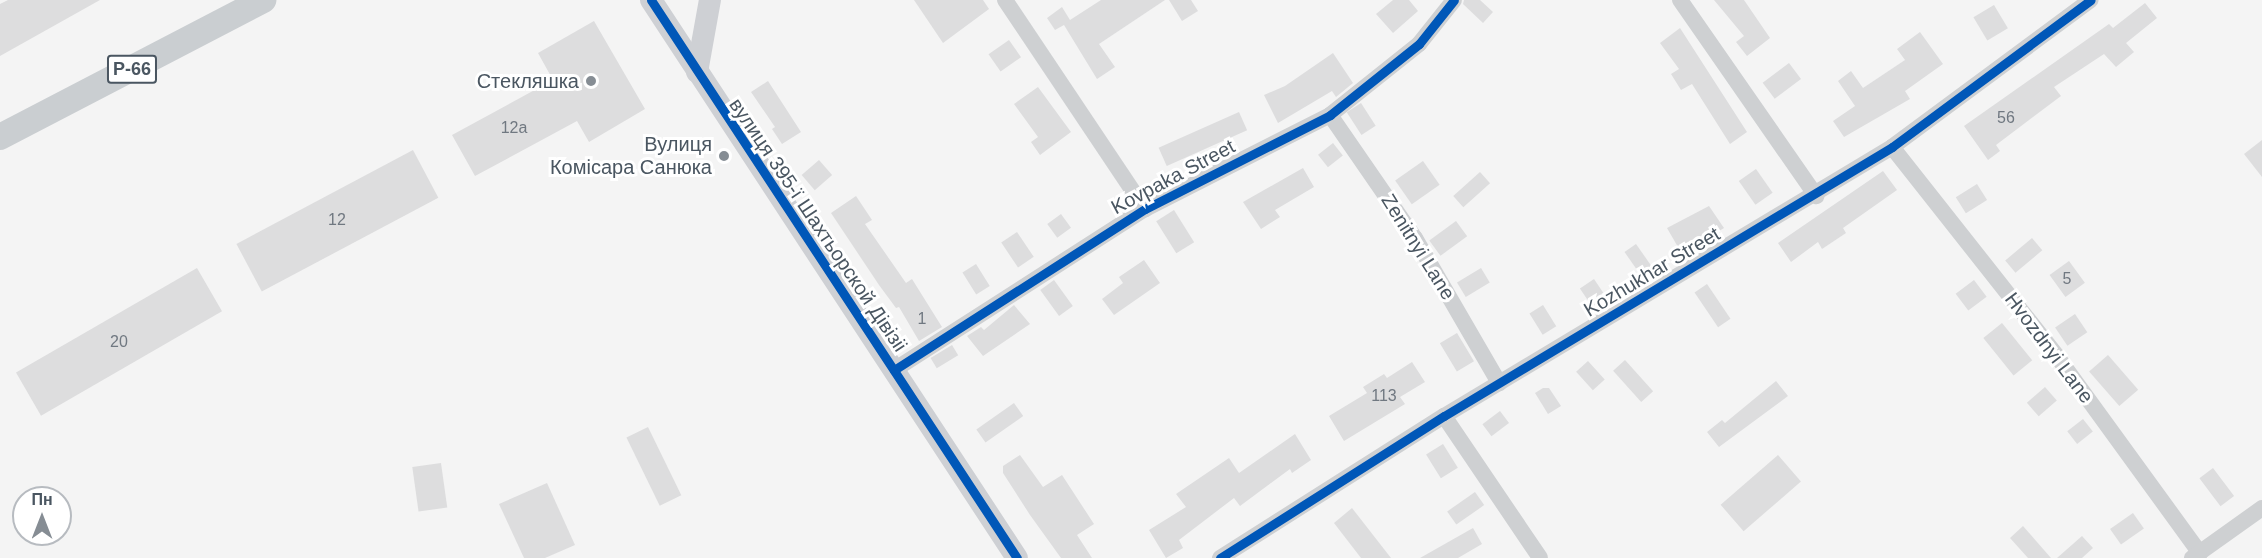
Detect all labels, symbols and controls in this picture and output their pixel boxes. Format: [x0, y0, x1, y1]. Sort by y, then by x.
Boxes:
road number: Р-66 [106, 54, 158, 84]
place label: Стекляшка [477, 69, 579, 93]
marker: Стекляшка [584, 74, 598, 88]
street label: вулиця 395-ї Шахтьорской Дівізіі [724, 94, 912, 356]
house number: 56 [1997, 108, 2015, 128]
house number: 12а [501, 118, 527, 138]
place label: Вулиця Комісара Санюка [550, 132, 712, 179]
street label: Kovpaka Street [1107, 134, 1239, 220]
marker: Вулиця Комісара Санюка [717, 149, 731, 163]
street label: Zenitnyi Lane [1376, 190, 1460, 304]
house number: 12 [328, 210, 346, 230]
street label: Kozhukhar Street [1580, 222, 1724, 322]
house number: 5 [2063, 269, 2071, 289]
street label: Hvozdnyi Lane [2000, 288, 2098, 408]
house number: 1 [918, 309, 926, 329]
house number: 20 [110, 332, 128, 352]
house number: 113 [1371, 386, 1397, 406]
north arrow [12, 486, 72, 546]
text: Пн [31, 491, 53, 508]

